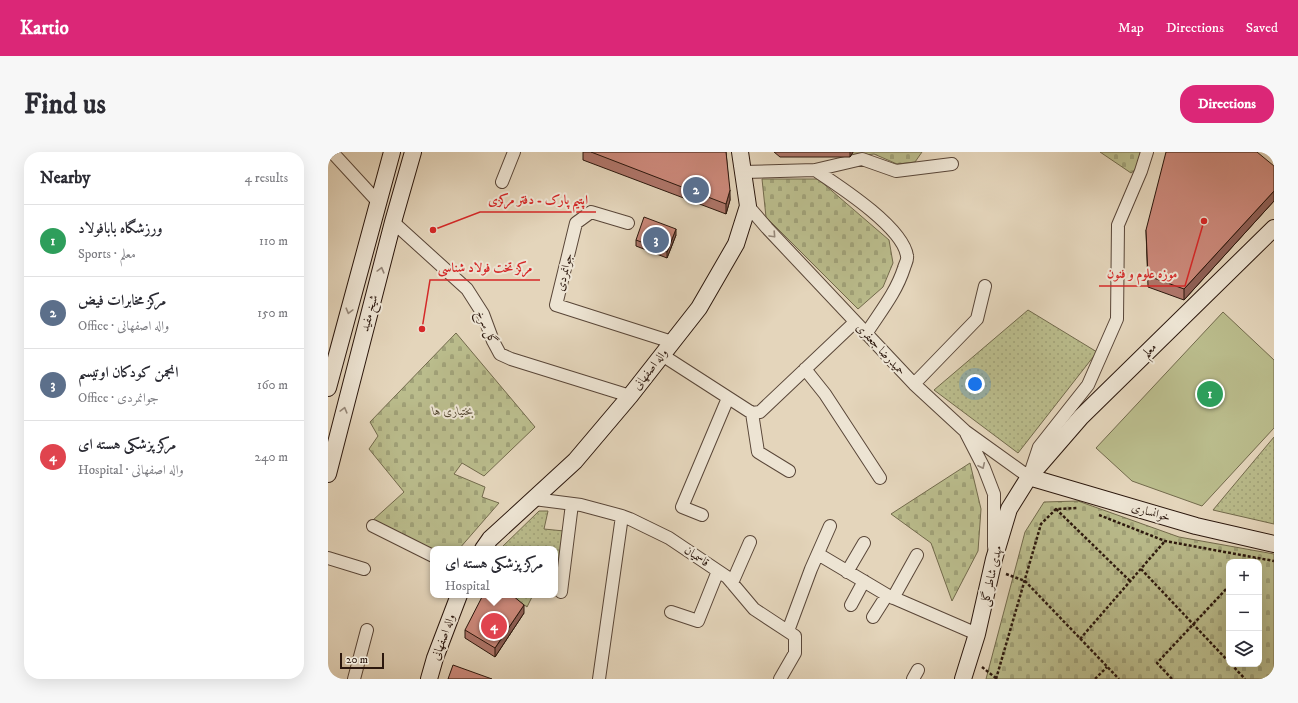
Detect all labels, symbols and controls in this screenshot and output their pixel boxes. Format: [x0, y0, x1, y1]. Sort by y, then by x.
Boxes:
text: Kartio [20, 17, 69, 40]
text: Map [1118, 19, 1144, 37]
text: Directions [1166, 19, 1224, 37]
text: Saved [1246, 19, 1278, 37]
button: Directions [1180, 85, 1274, 123]
text: Find us [24, 87, 106, 122]
text: Nearby [40, 167, 90, 189]
text: 4 results [245, 170, 288, 186]
pin: 2 [683, 175, 709, 205]
callout: اپتیم پارک - دفتر مرکزی [480, 187, 596, 212]
text: اپتیم پارک - دفتر مرکزی [488, 192, 588, 213]
text: ورزشگاه بابافولاد [78, 219, 163, 238]
pin: 3 [643, 225, 669, 255]
one-way arrow [768, 230, 776, 238]
text: 1 [51, 233, 55, 249]
text: 110 m [259, 233, 288, 249]
text: Sports · معلم [78, 246, 136, 262]
street label: جوانمردی [553, 251, 576, 293]
callout: مرکز تخت فولاد شناسی [430, 255, 540, 280]
text: مرکز تخت فولاد شناسی [438, 260, 533, 278]
callout: موزه علوم و فنون [1099, 261, 1185, 286]
text: موزه علوم و فنون [1107, 266, 1177, 285]
one-way arrow [376, 267, 384, 273]
text: مرکز مخابرات فیض [78, 291, 166, 310]
street label: شیخ مفید [357, 293, 385, 334]
text: 2 [50, 305, 56, 321]
text: 150 m [257, 305, 288, 321]
one-way arrow [345, 308, 354, 315]
street label: گل سرخ [470, 308, 502, 348]
text: Office · واله اصفهانی [78, 318, 169, 334]
street label: حمیدرضا جعفری [853, 320, 909, 379]
street label: معلم [1139, 340, 1163, 364]
street label: واله اصفهانی [630, 346, 671, 393]
text: انجمن کودکان اوتیسم [78, 363, 179, 382]
your location [965, 374, 985, 394]
text: 3 [51, 377, 55, 393]
text: 160 m [257, 377, 288, 393]
pin: 1 [1197, 379, 1223, 409]
text: Office · جوانمردی [78, 390, 159, 406]
park label: بختیاری ها [431, 404, 474, 419]
one-way arrow [340, 406, 348, 413]
text: مرکز پزشکی هسته ای [78, 435, 176, 454]
text: 4 [49, 449, 57, 465]
text: 240 m [255, 449, 288, 465]
one-way arrow [977, 461, 985, 469]
text: Hospital · واله اصفهانی [78, 462, 184, 478]
street label: خوانساری [1130, 500, 1172, 525]
street label: قاسمیان [681, 543, 712, 570]
street label: مهدی شاطر گلی [976, 544, 1007, 608]
popup [430, 546, 558, 598]
text: مرکز پزشکی هسته ای [445, 554, 543, 573]
map controls [1226, 559, 1262, 667]
button: + [1226, 559, 1262, 595]
text: Hospital [445, 578, 490, 594]
button: − [1226, 595, 1262, 631]
pin: 4 [481, 611, 507, 641]
street label: واله اصفهانی [428, 612, 459, 662]
button: layers [1226, 631, 1262, 667]
scale bar [340, 651, 384, 670]
text: 20 m [346, 653, 368, 667]

